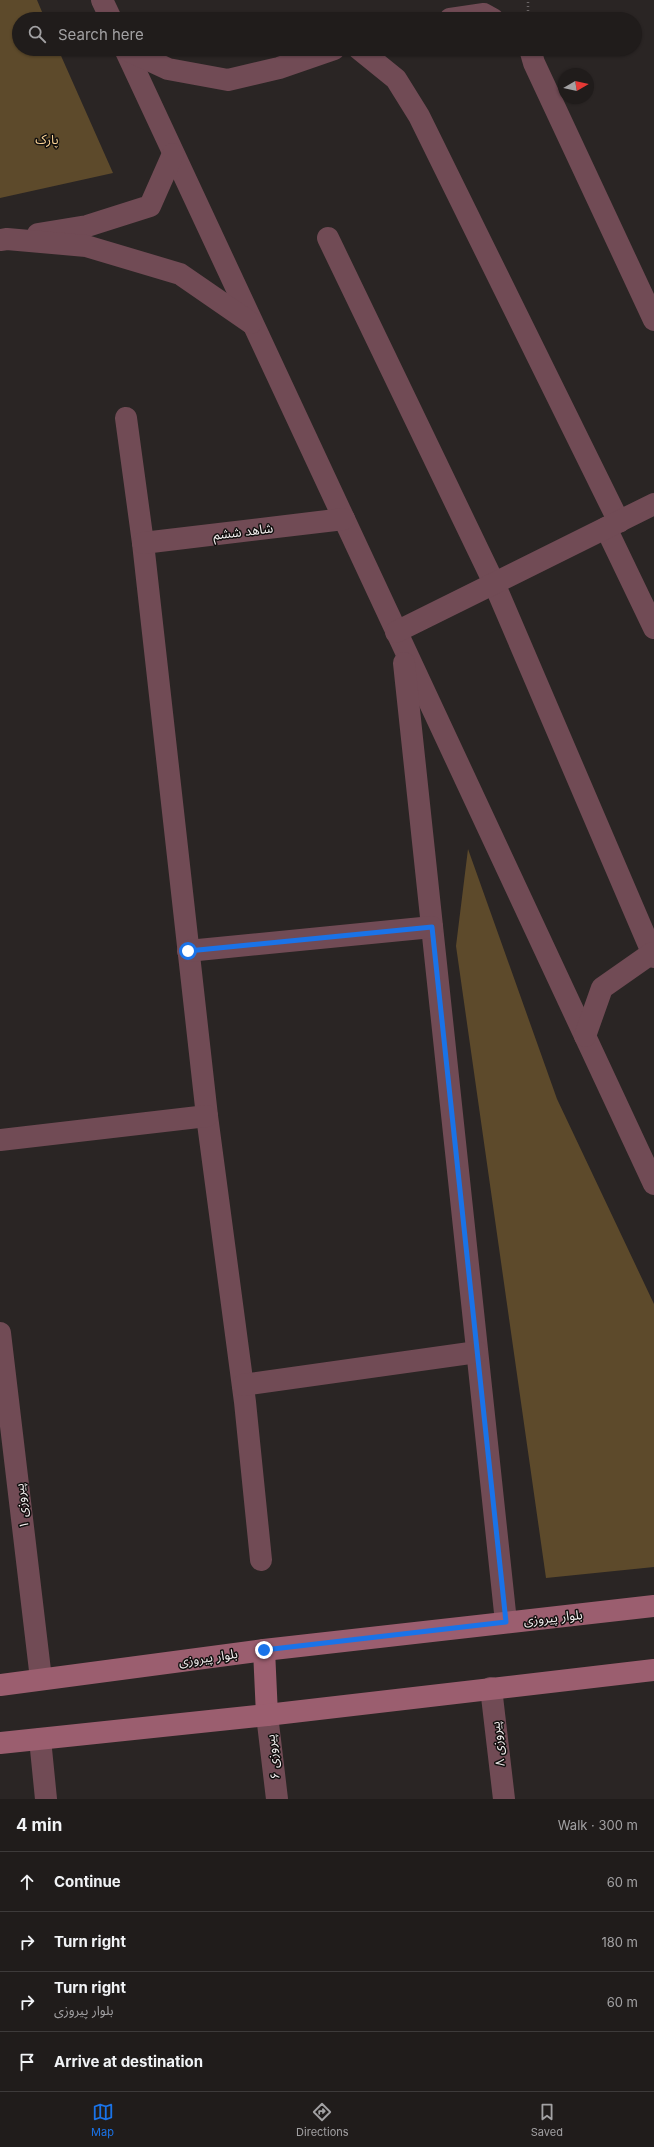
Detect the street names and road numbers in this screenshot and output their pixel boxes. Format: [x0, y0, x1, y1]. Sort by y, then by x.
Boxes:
street label: شاهد ششم [212, 519, 274, 546]
street label: پیروزی ۱ [10, 1482, 34, 1530]
street label: بلوار پیروزی [523, 1606, 584, 1630]
street label: بلوار پیروزی [177, 1645, 239, 1671]
street label: پیروزی ۸ [486, 1720, 510, 1768]
street label: پیروزی ۶ [261, 1733, 285, 1781]

